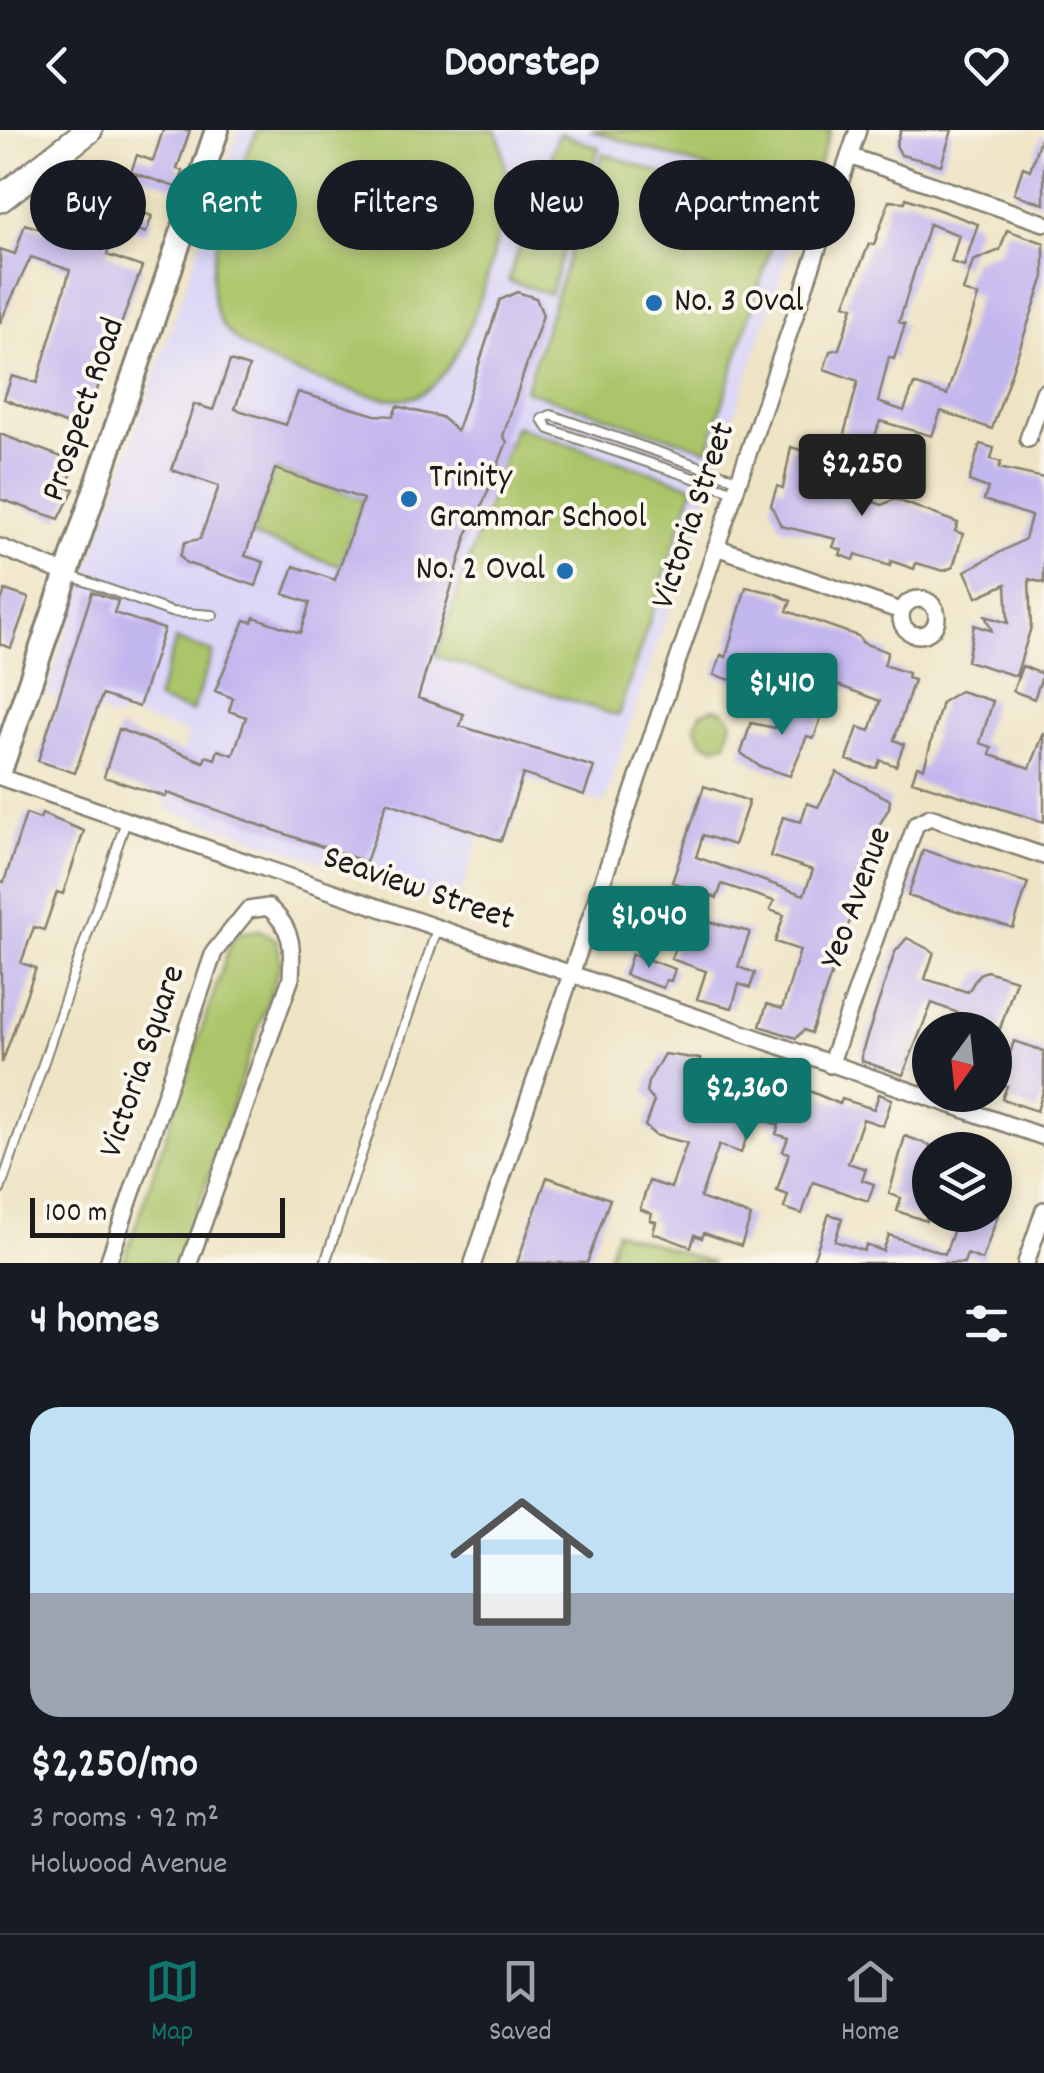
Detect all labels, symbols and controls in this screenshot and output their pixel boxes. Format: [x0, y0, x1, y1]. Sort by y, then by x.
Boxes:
text: Doorstep [444, 33, 600, 97]
icon: back [30, 38, 85, 93]
icon: heart [959, 38, 1014, 93]
chip: Buy [30, 160, 146, 250]
chip: Rent [166, 160, 297, 250]
chip: Filters [317, 160, 474, 250]
chip: New [494, 160, 619, 250]
chip: Apartment [639, 160, 855, 250]
place label: No. 3 Oval [674, 278, 804, 328]
marker: No. 3 Oval [643, 292, 665, 314]
street label: Prospect Road [30, 311, 140, 509]
street label: Victoria Street [640, 416, 750, 616]
pin: $2,250 [781, 434, 943, 519]
text: $2,250 [821, 443, 903, 489]
place label: Trinity Grammar School [429, 454, 647, 544]
marker: Trinity Grammar School [398, 488, 420, 510]
place label: No. 2 Oval [416, 546, 545, 596]
marker: No. 2 Oval [554, 560, 576, 582]
pin: $1,410 [701, 653, 863, 738]
text: $1,410 [748, 662, 816, 708]
street label: Yeo Avenue [809, 820, 907, 976]
street label: Seaview Street [316, 834, 520, 946]
pin: $1,040 [568, 886, 730, 971]
text: $1,040 [610, 895, 688, 941]
street label: Victoria Square [88, 959, 200, 1165]
north arrow [912, 1012, 1012, 1112]
map controls [912, 1012, 1012, 1232]
pin: $2,360 [666, 1058, 828, 1143]
text: $2,360 [705, 1067, 789, 1113]
button: layers [912, 1132, 1012, 1232]
scale bar [30, 1193, 285, 1238]
text: 100 m [45, 1195, 107, 1235]
text: 4 homes [30, 1293, 160, 1353]
icon: filters [959, 1296, 1014, 1351]
icon: home [432, 1472, 612, 1652]
text: $2,250/mo [30, 1737, 198, 1797]
text: 3 rooms · 92 m² [30, 1797, 219, 1843]
text: Holwood Avenue [30, 1843, 227, 1889]
tab: Map [145, 1954, 200, 2054]
tab: Saved [489, 1954, 552, 2054]
tab: Home [841, 1954, 899, 2054]

